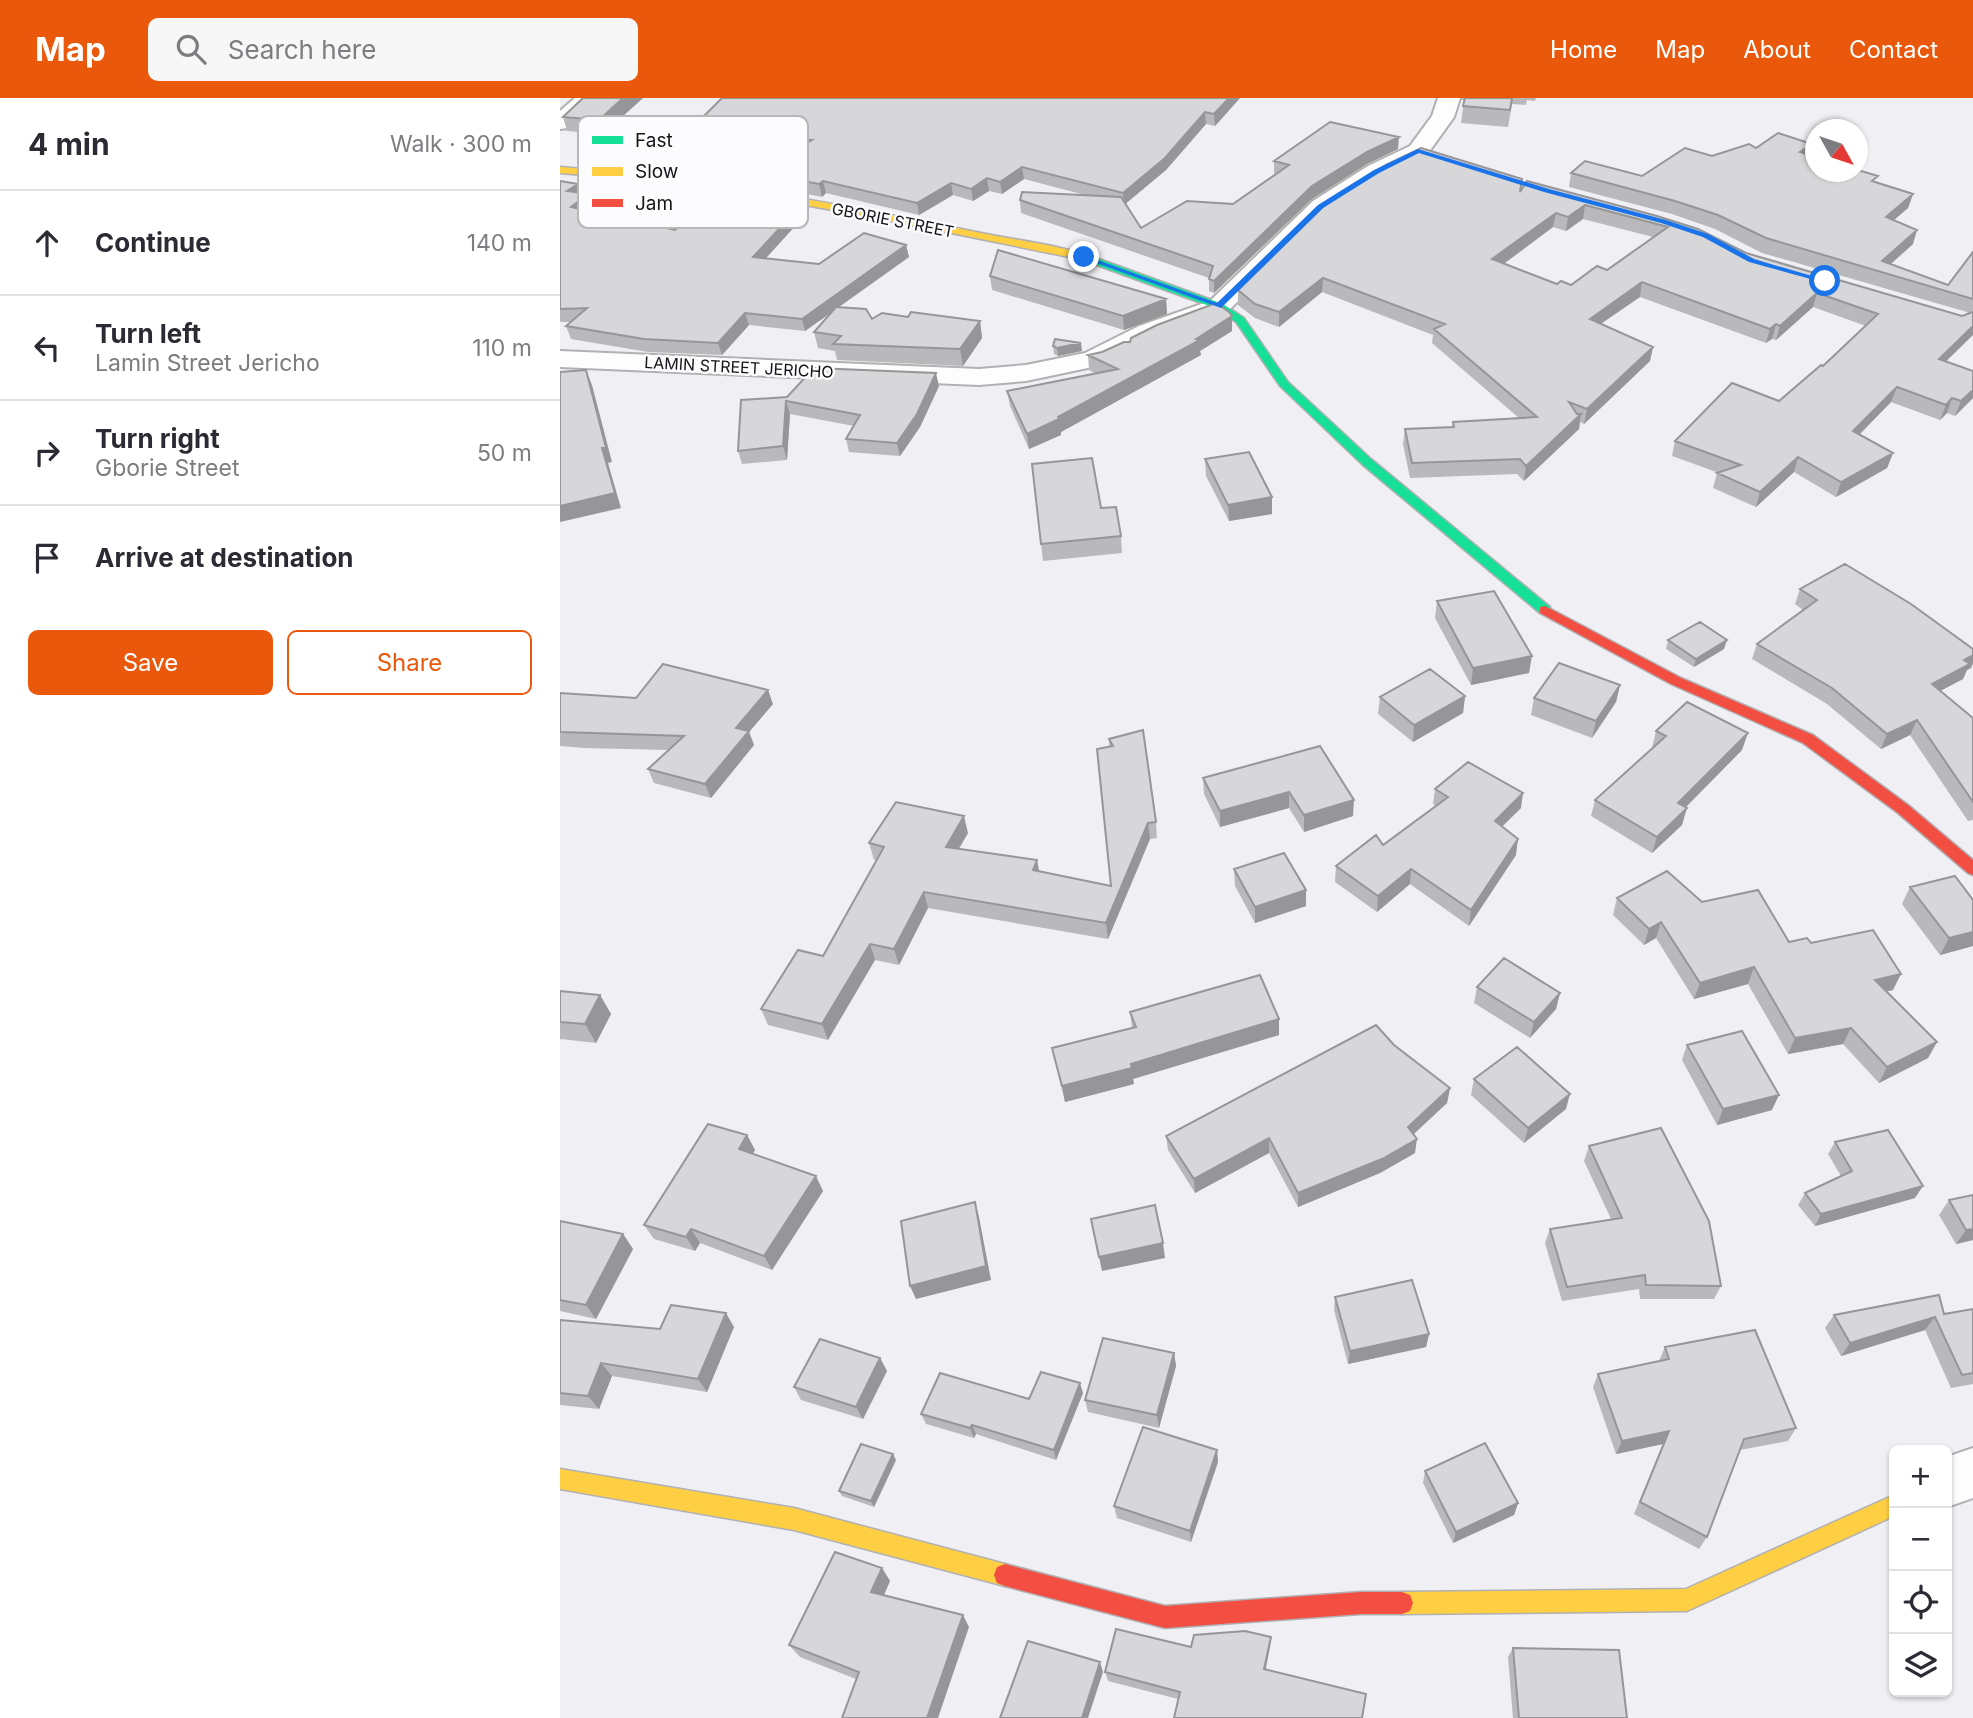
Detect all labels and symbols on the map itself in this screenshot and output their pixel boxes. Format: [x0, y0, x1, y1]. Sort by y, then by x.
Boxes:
legend [578, 116, 808, 228]
north arrow [1805, 119, 1868, 182]
text: Fast [635, 129, 673, 152]
text: Slow [635, 160, 678, 183]
text: Jam [635, 192, 673, 215]
street label: GBORIE STREET [830, 198, 956, 242]
route end [1068, 241, 1099, 272]
route start [1809, 265, 1840, 296]
street label: LAMIN STREET JERICHO [644, 352, 834, 382]

